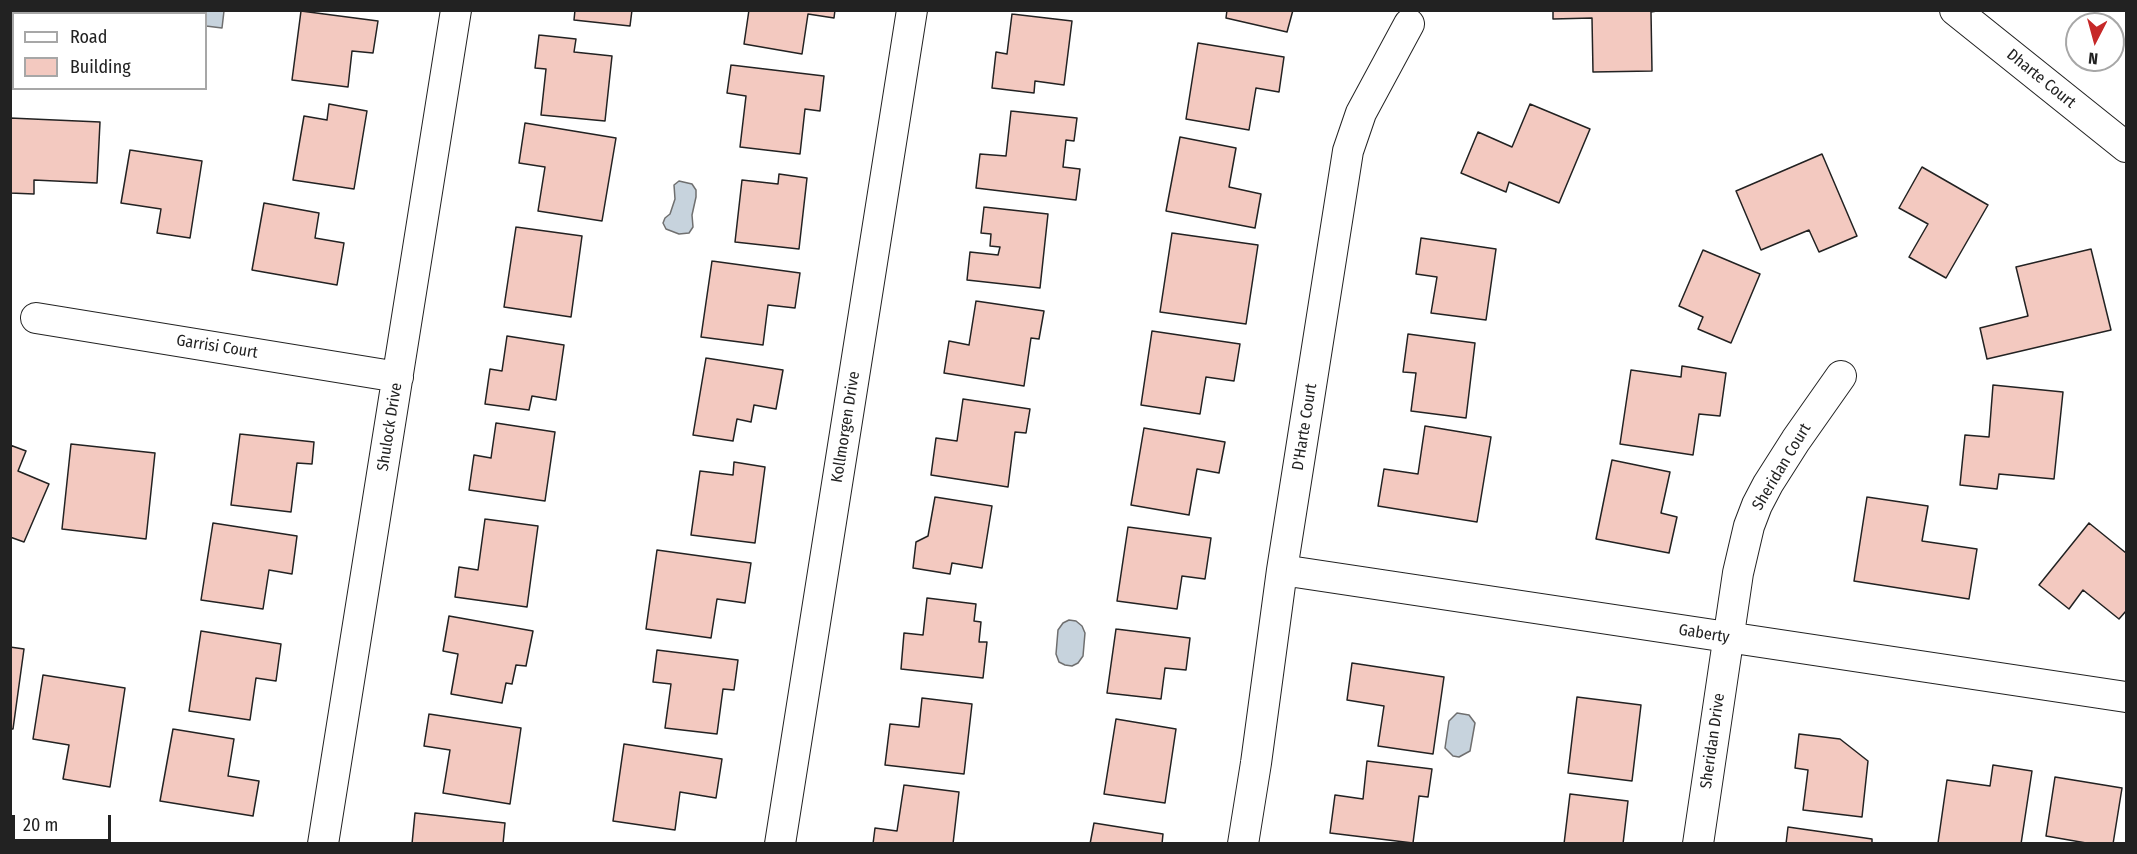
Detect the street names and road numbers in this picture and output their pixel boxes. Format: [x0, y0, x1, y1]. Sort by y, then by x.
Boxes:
street label: Dharte Court [2003, 45, 2079, 113]
street label: Garrisi Court [175, 331, 259, 363]
street label: Kollmorgen Drive [828, 370, 864, 484]
street label: Shulock Drive [374, 381, 406, 473]
street label: D'Harte Court [1289, 382, 1321, 472]
street label: Sheridan Court [1749, 420, 1815, 514]
street label: Gaberty [1677, 621, 1731, 647]
street label: Sheridan Drive [1697, 692, 1729, 790]

